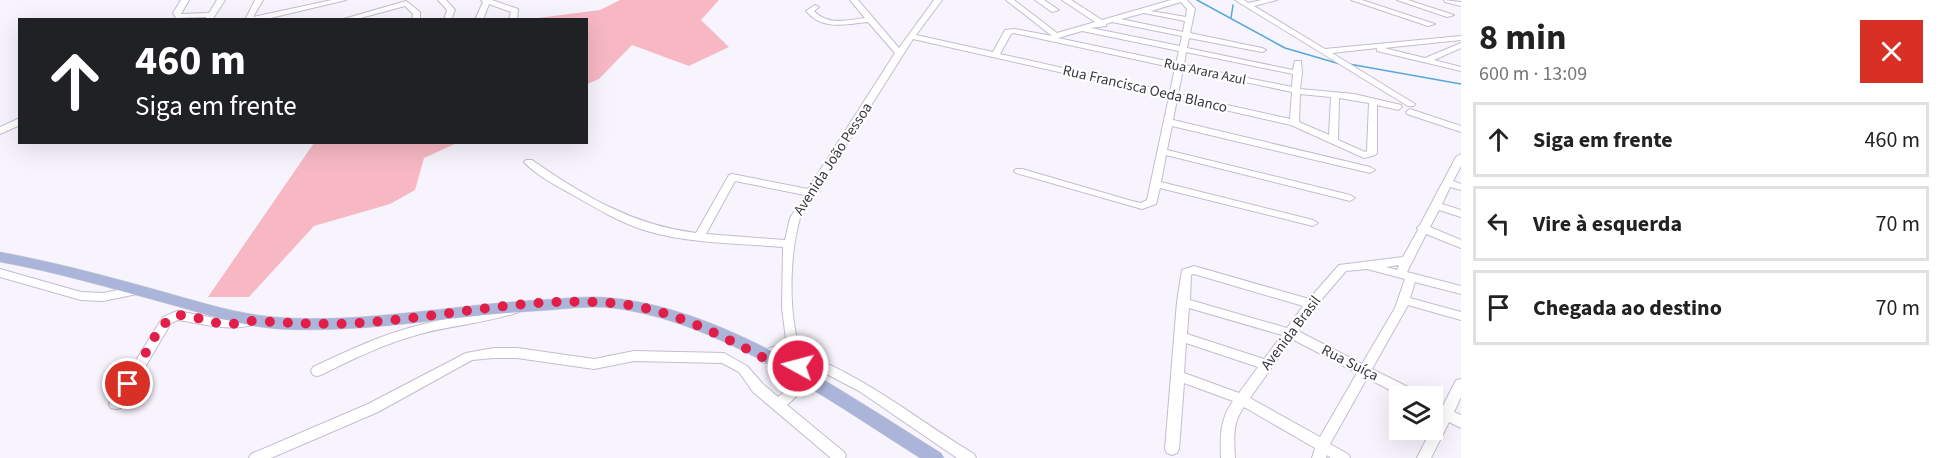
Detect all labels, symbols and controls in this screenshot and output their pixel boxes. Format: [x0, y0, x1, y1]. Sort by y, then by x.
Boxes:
text: 8 min [1479, 12, 1567, 63]
button: close [1860, 20, 1923, 83]
text: 460 m [135, 31, 246, 91]
icon: ahead [36, 42, 114, 120]
street label: Rua Arara Azul [1162, 54, 1248, 91]
street label: Rua Francisca Oeda Blanco [1061, 60, 1229, 118]
text: 600 m · 13:09 [1479, 60, 1587, 88]
text: Siga em frente [135, 87, 297, 126]
street label: Avenida João Pessoa [789, 98, 877, 220]
icon: ahead [1482, 123, 1515, 156]
text: Siga em frente [1533, 124, 1673, 156]
text: 460 m [1865, 124, 1920, 156]
icon: left [1482, 207, 1515, 240]
text: Vire à esquerda [1533, 208, 1682, 240]
text: 70 m [1875, 208, 1920, 240]
street label: Avenida Brasil [1256, 291, 1326, 375]
icon: arrive [1482, 291, 1515, 324]
text: Chegada ao destino [1533, 292, 1722, 324]
text: 70 m [1875, 292, 1920, 324]
position arrow [766, 334, 830, 398]
street label: Rua Suíça [1318, 340, 1382, 386]
pin [102, 358, 153, 409]
icon: arrive [111, 367, 144, 400]
map controls [1389, 386, 1443, 440]
button: layers [1389, 386, 1443, 440]

